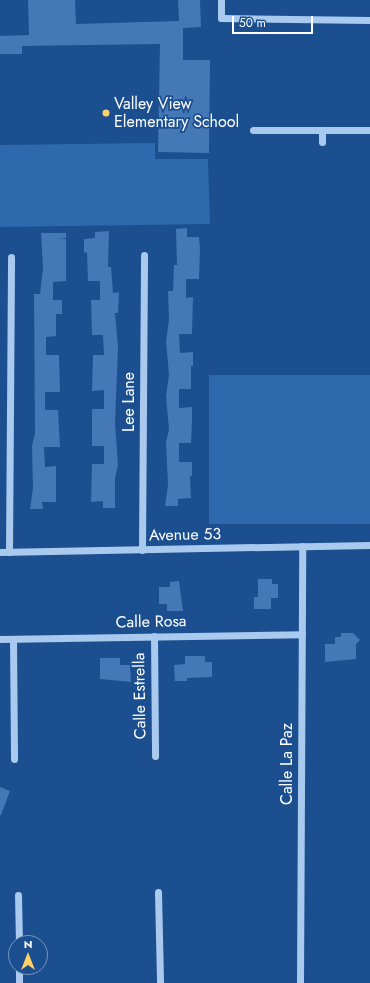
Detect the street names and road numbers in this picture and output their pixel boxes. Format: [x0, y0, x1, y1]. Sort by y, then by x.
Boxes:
street label: Lee Lane [119, 372, 139, 432]
street label: Avenue 53 [149, 525, 221, 545]
street label: Calle Rosa [115, 612, 187, 632]
street label: Calle Estrella [130, 652, 150, 740]
street label: Calle La Paz [277, 723, 297, 805]

